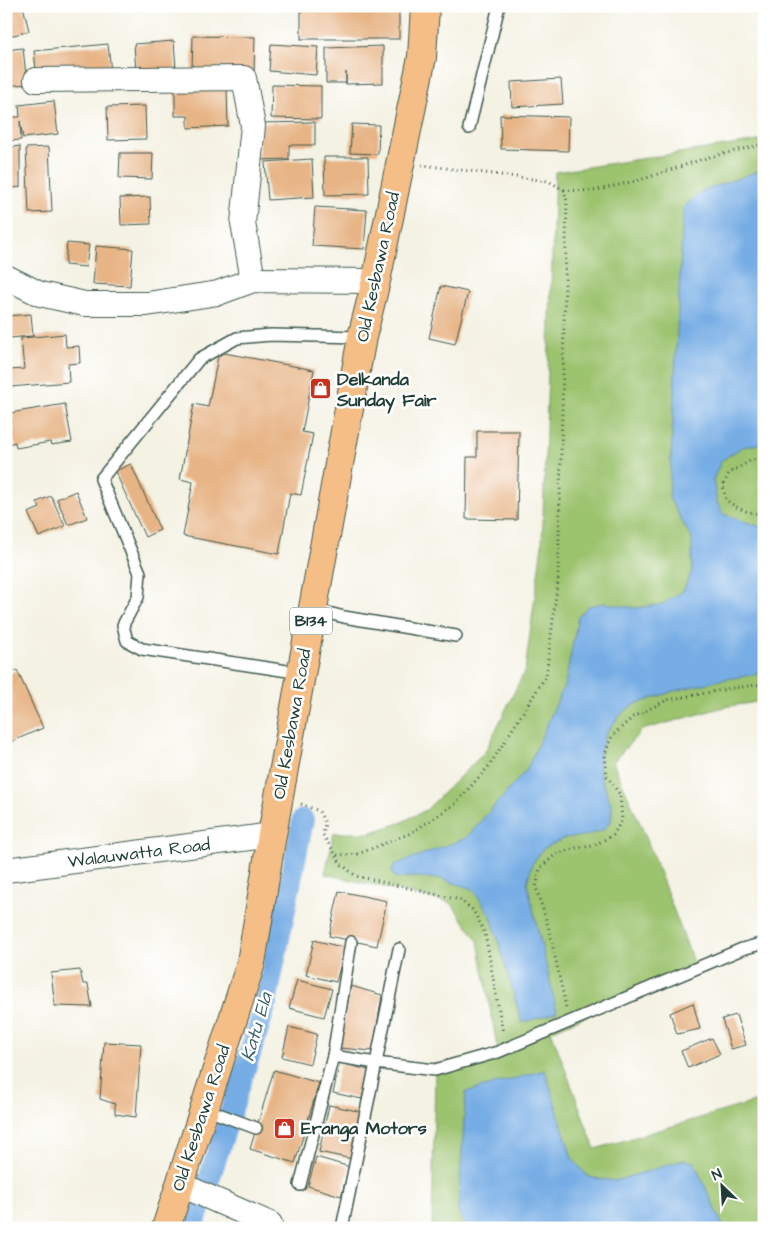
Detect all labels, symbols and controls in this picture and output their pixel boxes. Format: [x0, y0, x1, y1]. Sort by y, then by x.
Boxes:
street label: Old Kesbawa Road [350, 190, 406, 344]
place label: Delkanda Sunday Fair [336, 367, 437, 414]
shop icon: Delkanda Sunday Fair [309, 377, 333, 401]
road number: B134 [290, 608, 332, 634]
street label: Old Kesbawa Road [266, 647, 318, 801]
street label: Walauwatta Road [66, 832, 212, 874]
water label: Katu Ela [234, 988, 280, 1064]
street label: Old Kesbawa Road [166, 1042, 236, 1194]
shop icon: Eranga Motors [273, 1116, 297, 1140]
place label: Eranga Motors [301, 1116, 427, 1142]
north arrow [698, 1162, 748, 1212]
text: N [709, 1164, 725, 1186]

